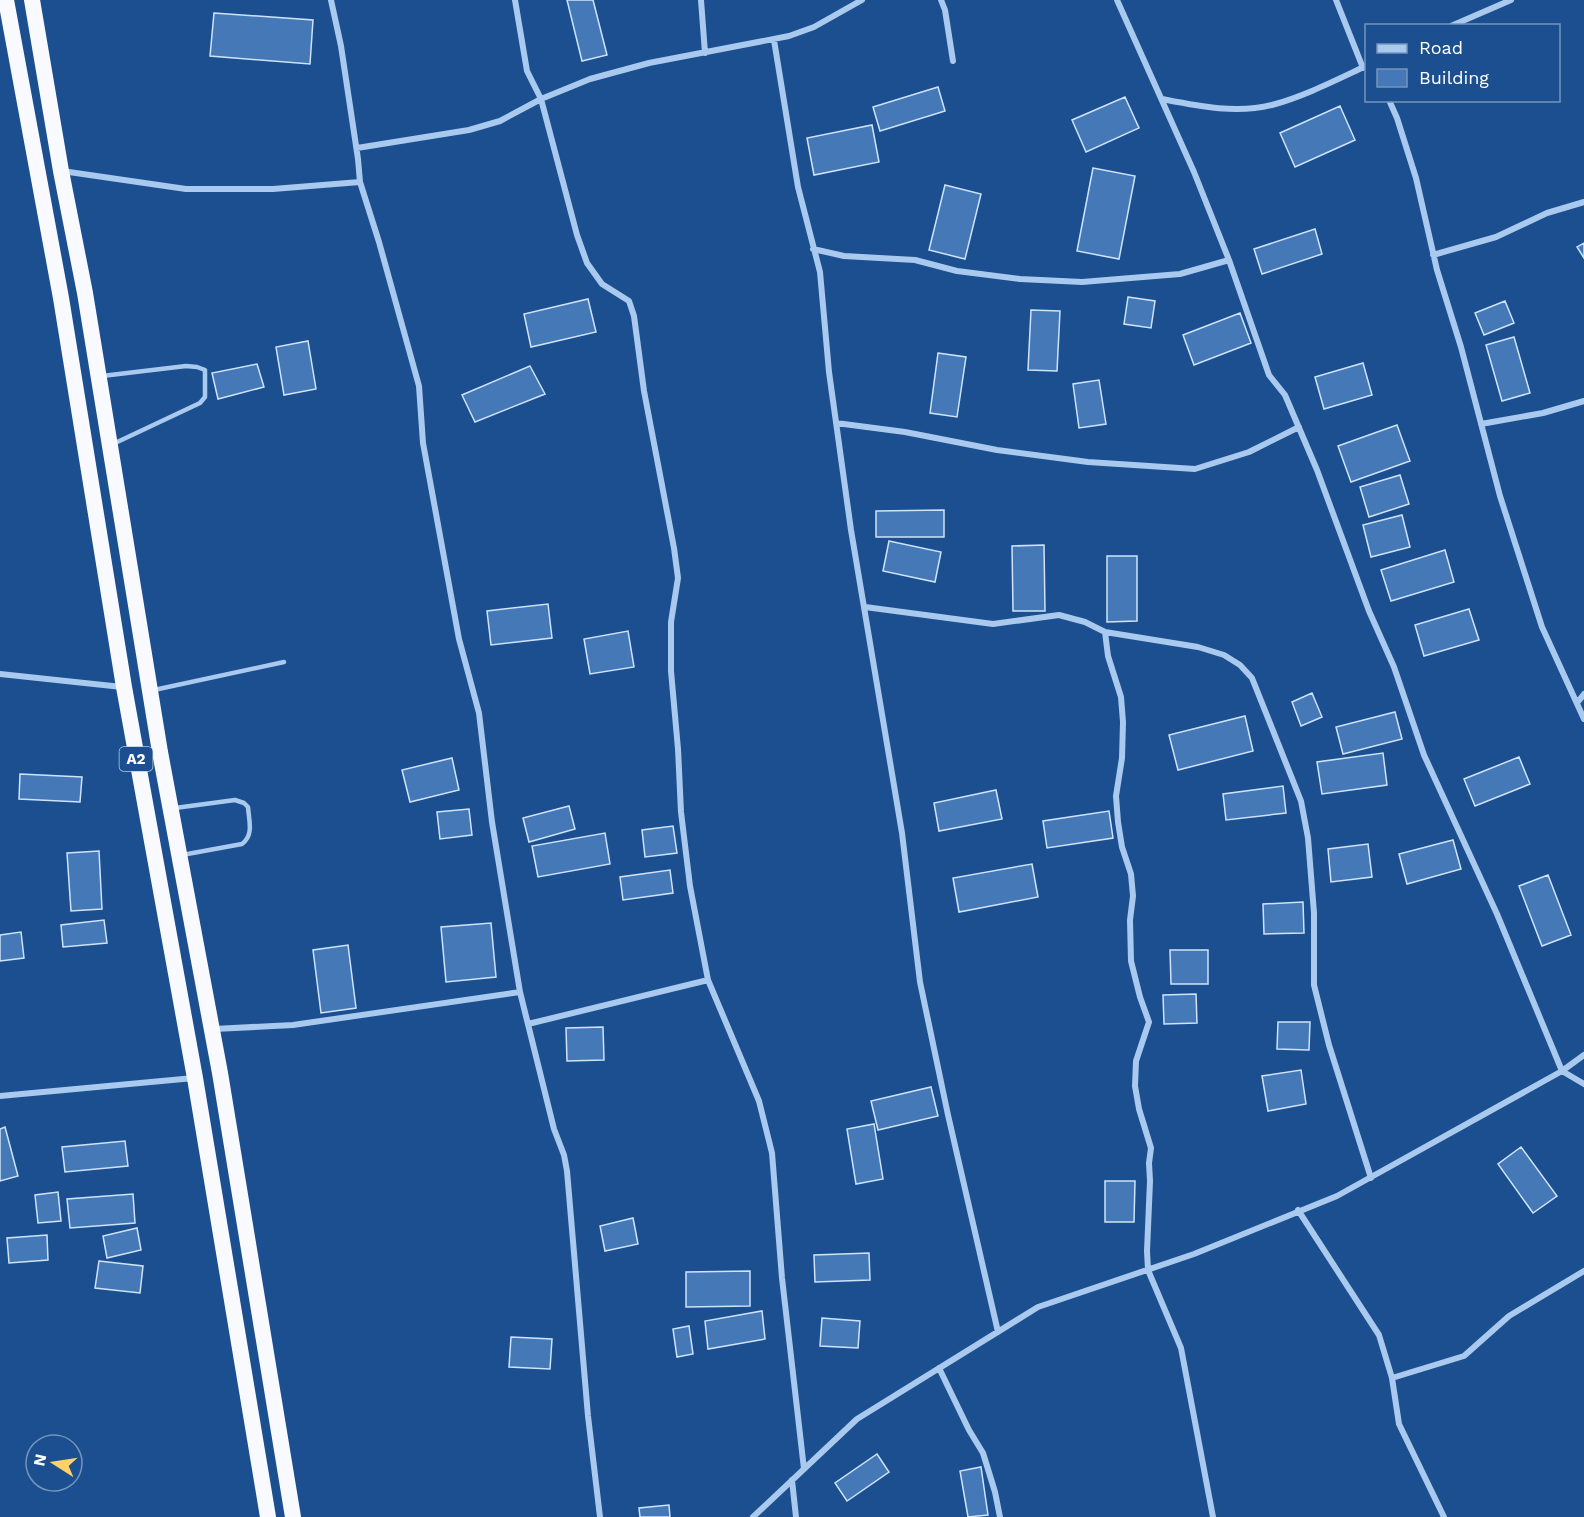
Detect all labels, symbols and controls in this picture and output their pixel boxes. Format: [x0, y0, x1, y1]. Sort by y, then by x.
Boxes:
legend [1365, 24, 1560, 102]
text: Road [1419, 37, 1463, 58]
text: Building [1419, 67, 1489, 88]
road number: A2 [120, 747, 152, 771]
north arrow [24, 1433, 84, 1493]
text: N [29, 1452, 50, 1468]

